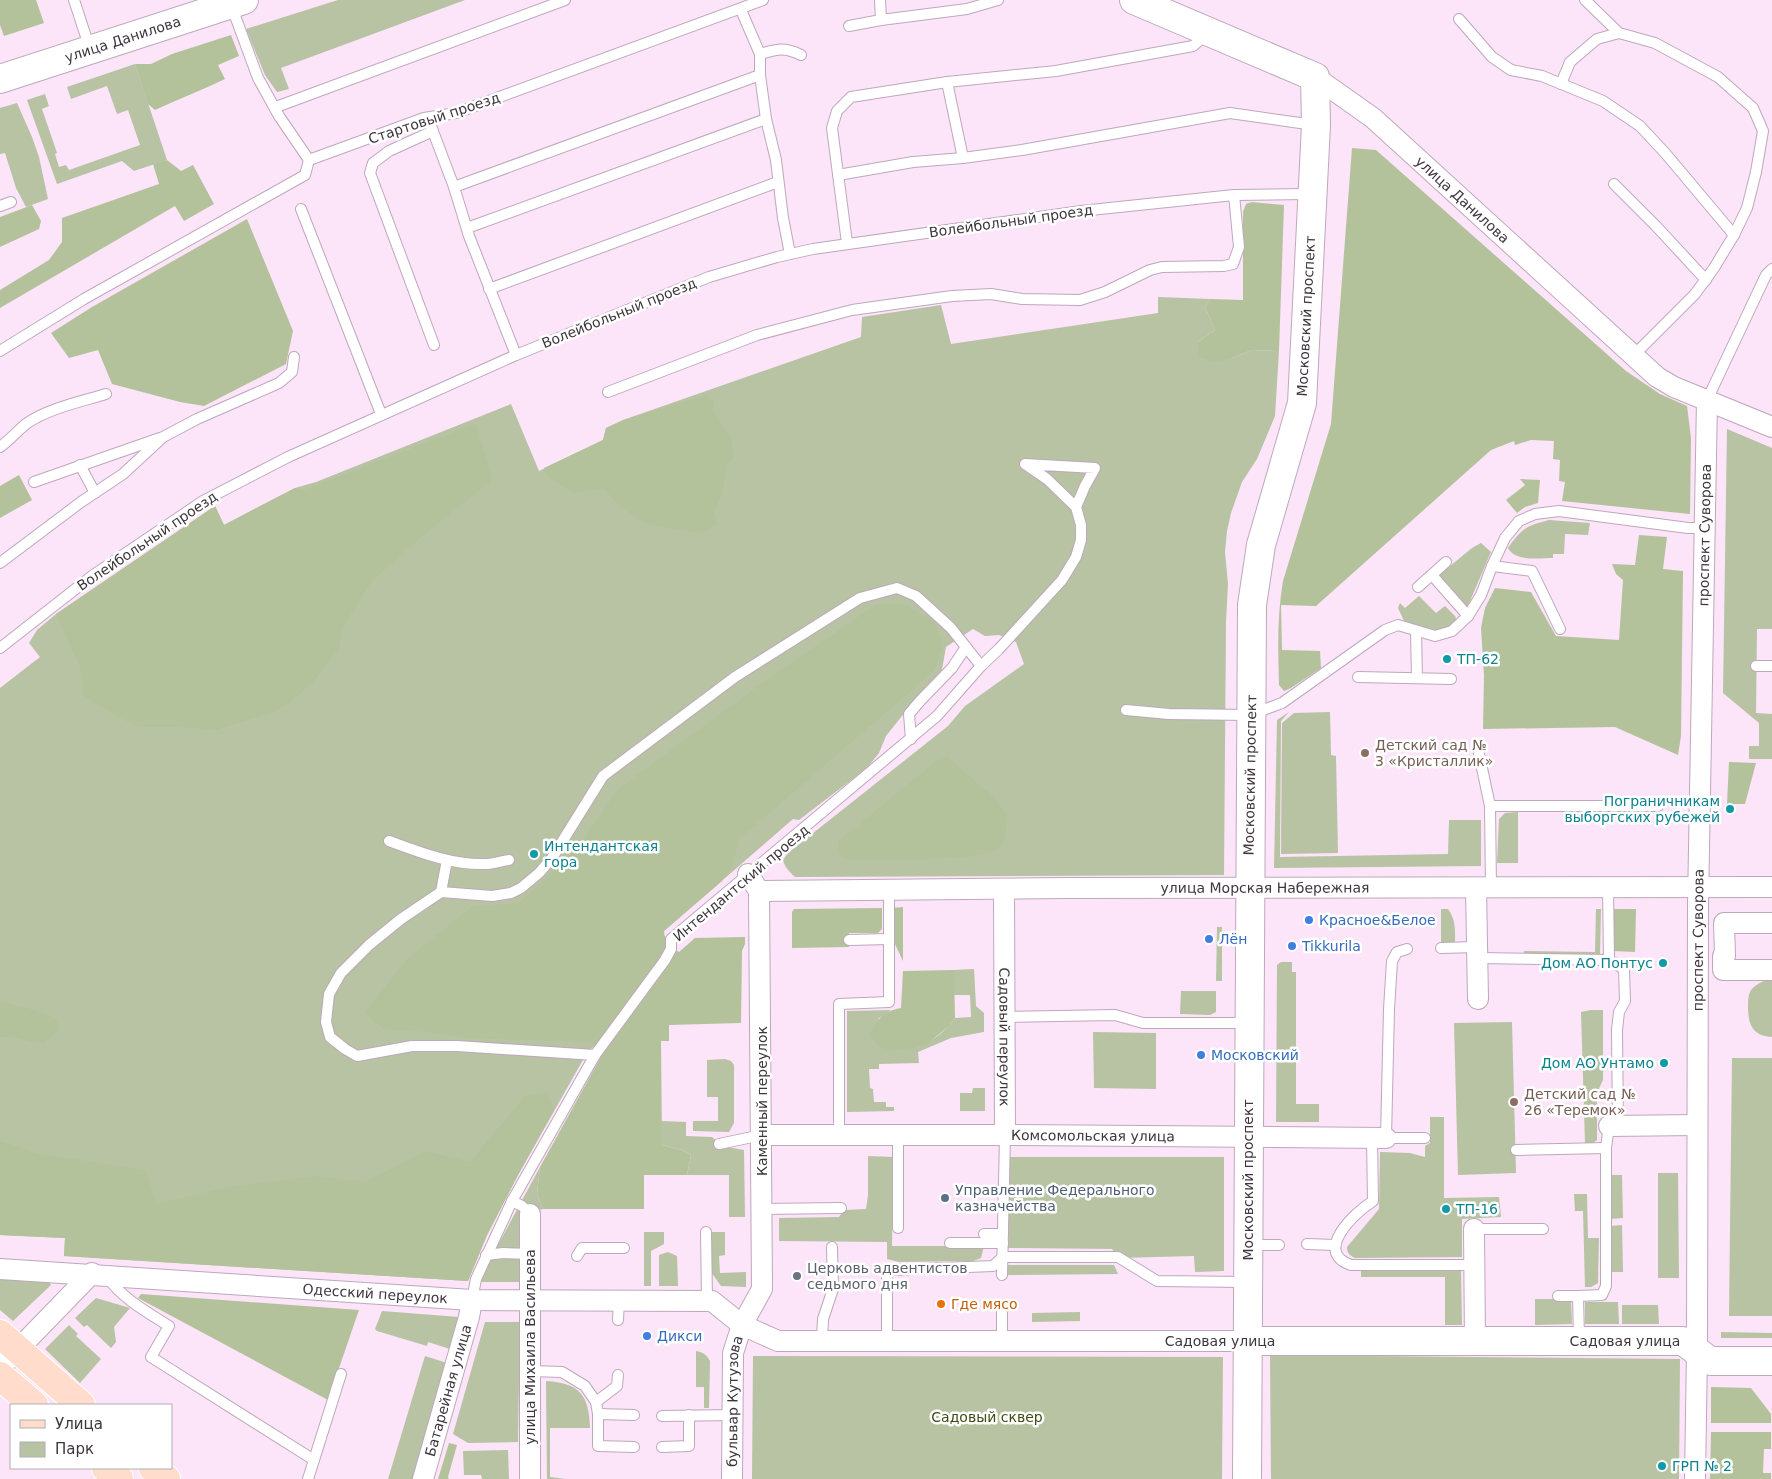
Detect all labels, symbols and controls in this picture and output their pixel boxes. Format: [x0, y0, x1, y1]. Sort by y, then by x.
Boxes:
street label: улица Данилова [63, 13, 183, 66]
street label: Стартовый проезд [366, 89, 502, 147]
street label: улица Данилова [1412, 153, 1513, 246]
street label: Волейбольный проезд [928, 202, 1094, 240]
street label: Московский проспект [1294, 235, 1318, 397]
street label: Волейбольный проезд [539, 275, 699, 351]
street label: проспект Суворова [1695, 464, 1714, 606]
street label: Волейбольный проезд [74, 488, 220, 594]
place label: ТП-62 [1456, 651, 1499, 667]
marker: ТП-62 [1441, 653, 1453, 665]
street label: Московский проспект [1241, 694, 1259, 856]
place label: Детский сад № 3 «Кристаллик» [1375, 737, 1493, 769]
marker: Детский сад № 3 «Кристаллик» [1359, 747, 1371, 759]
place label: Пограничникам выборгских рубежей [1565, 793, 1720, 825]
marker: Пограничникам выборгских рубежей [1724, 803, 1736, 815]
street label: Интендантский проезд [670, 822, 812, 944]
place label: Интендантская гора [544, 838, 658, 870]
marker: Интендантская гора [528, 848, 540, 860]
street label: проспект Суворова [1690, 869, 1707, 1011]
street label: улица Морская Набережная [1161, 880, 1369, 896]
place label: Красное&Белое [1319, 912, 1436, 928]
marker: Красное&Белое [1303, 914, 1315, 926]
place label: Лён [1219, 931, 1247, 947]
marker: Лён [1203, 933, 1215, 945]
place label: Tikkurila [1301, 938, 1361, 954]
marker: Tikkurila [1286, 940, 1298, 952]
place label: Дом АО Понтус [1541, 955, 1653, 971]
marker: Дом АО Понтус [1657, 957, 1669, 969]
street label: Садовый переулок [996, 967, 1013, 1107]
street label: Каменный переулок [754, 1026, 770, 1176]
place label: Московский [1211, 1047, 1299, 1063]
marker: Московский [1195, 1049, 1207, 1061]
place label: Дом АО Унтамо [1541, 1055, 1654, 1071]
marker: Дом АО Унтамо [1658, 1057, 1670, 1069]
place label: Детский сад № 26 «Теремок» [1524, 1086, 1635, 1118]
marker: Детский сад № 26 «Теремок» [1508, 1096, 1520, 1108]
street label: Московский проспект [1240, 1099, 1256, 1261]
street label: Комсомольская улица [1011, 1127, 1175, 1144]
place label: Управление Федерального казначейства [955, 1182, 1155, 1214]
marker: Управление Федерального казначейства [939, 1192, 951, 1204]
place label: ТП-16 [1455, 1201, 1498, 1217]
marker: ТП-16 [1440, 1203, 1452, 1215]
street label: улица Михаила Васильева [522, 1249, 538, 1445]
place label: Церковь адвентистов седьмого дня [807, 1260, 968, 1292]
marker: Церковь адвентистов седьмого дня [791, 1270, 803, 1282]
street label: Одесский переулок [302, 1281, 448, 1306]
place label: Где мясо [951, 1296, 1018, 1312]
marker: Где мясо [935, 1298, 947, 1310]
street label: Батарейная улица [422, 1323, 474, 1458]
place label: Дикси [657, 1328, 702, 1344]
marker: Дикси [641, 1330, 653, 1342]
street label: бульвар Кутузова [724, 1333, 746, 1467]
street label: Садовая улица [1165, 1333, 1275, 1349]
street label: Садовая улица [1570, 1333, 1680, 1349]
legend [10, 1404, 172, 1469]
park label: Садовый сквер [931, 1409, 1043, 1425]
text: Улица [55, 1415, 103, 1433]
text: Парк [55, 1440, 94, 1458]
place label: ГРП № 2 [1672, 1458, 1732, 1474]
marker: ГРП № 2 [1656, 1460, 1668, 1472]

